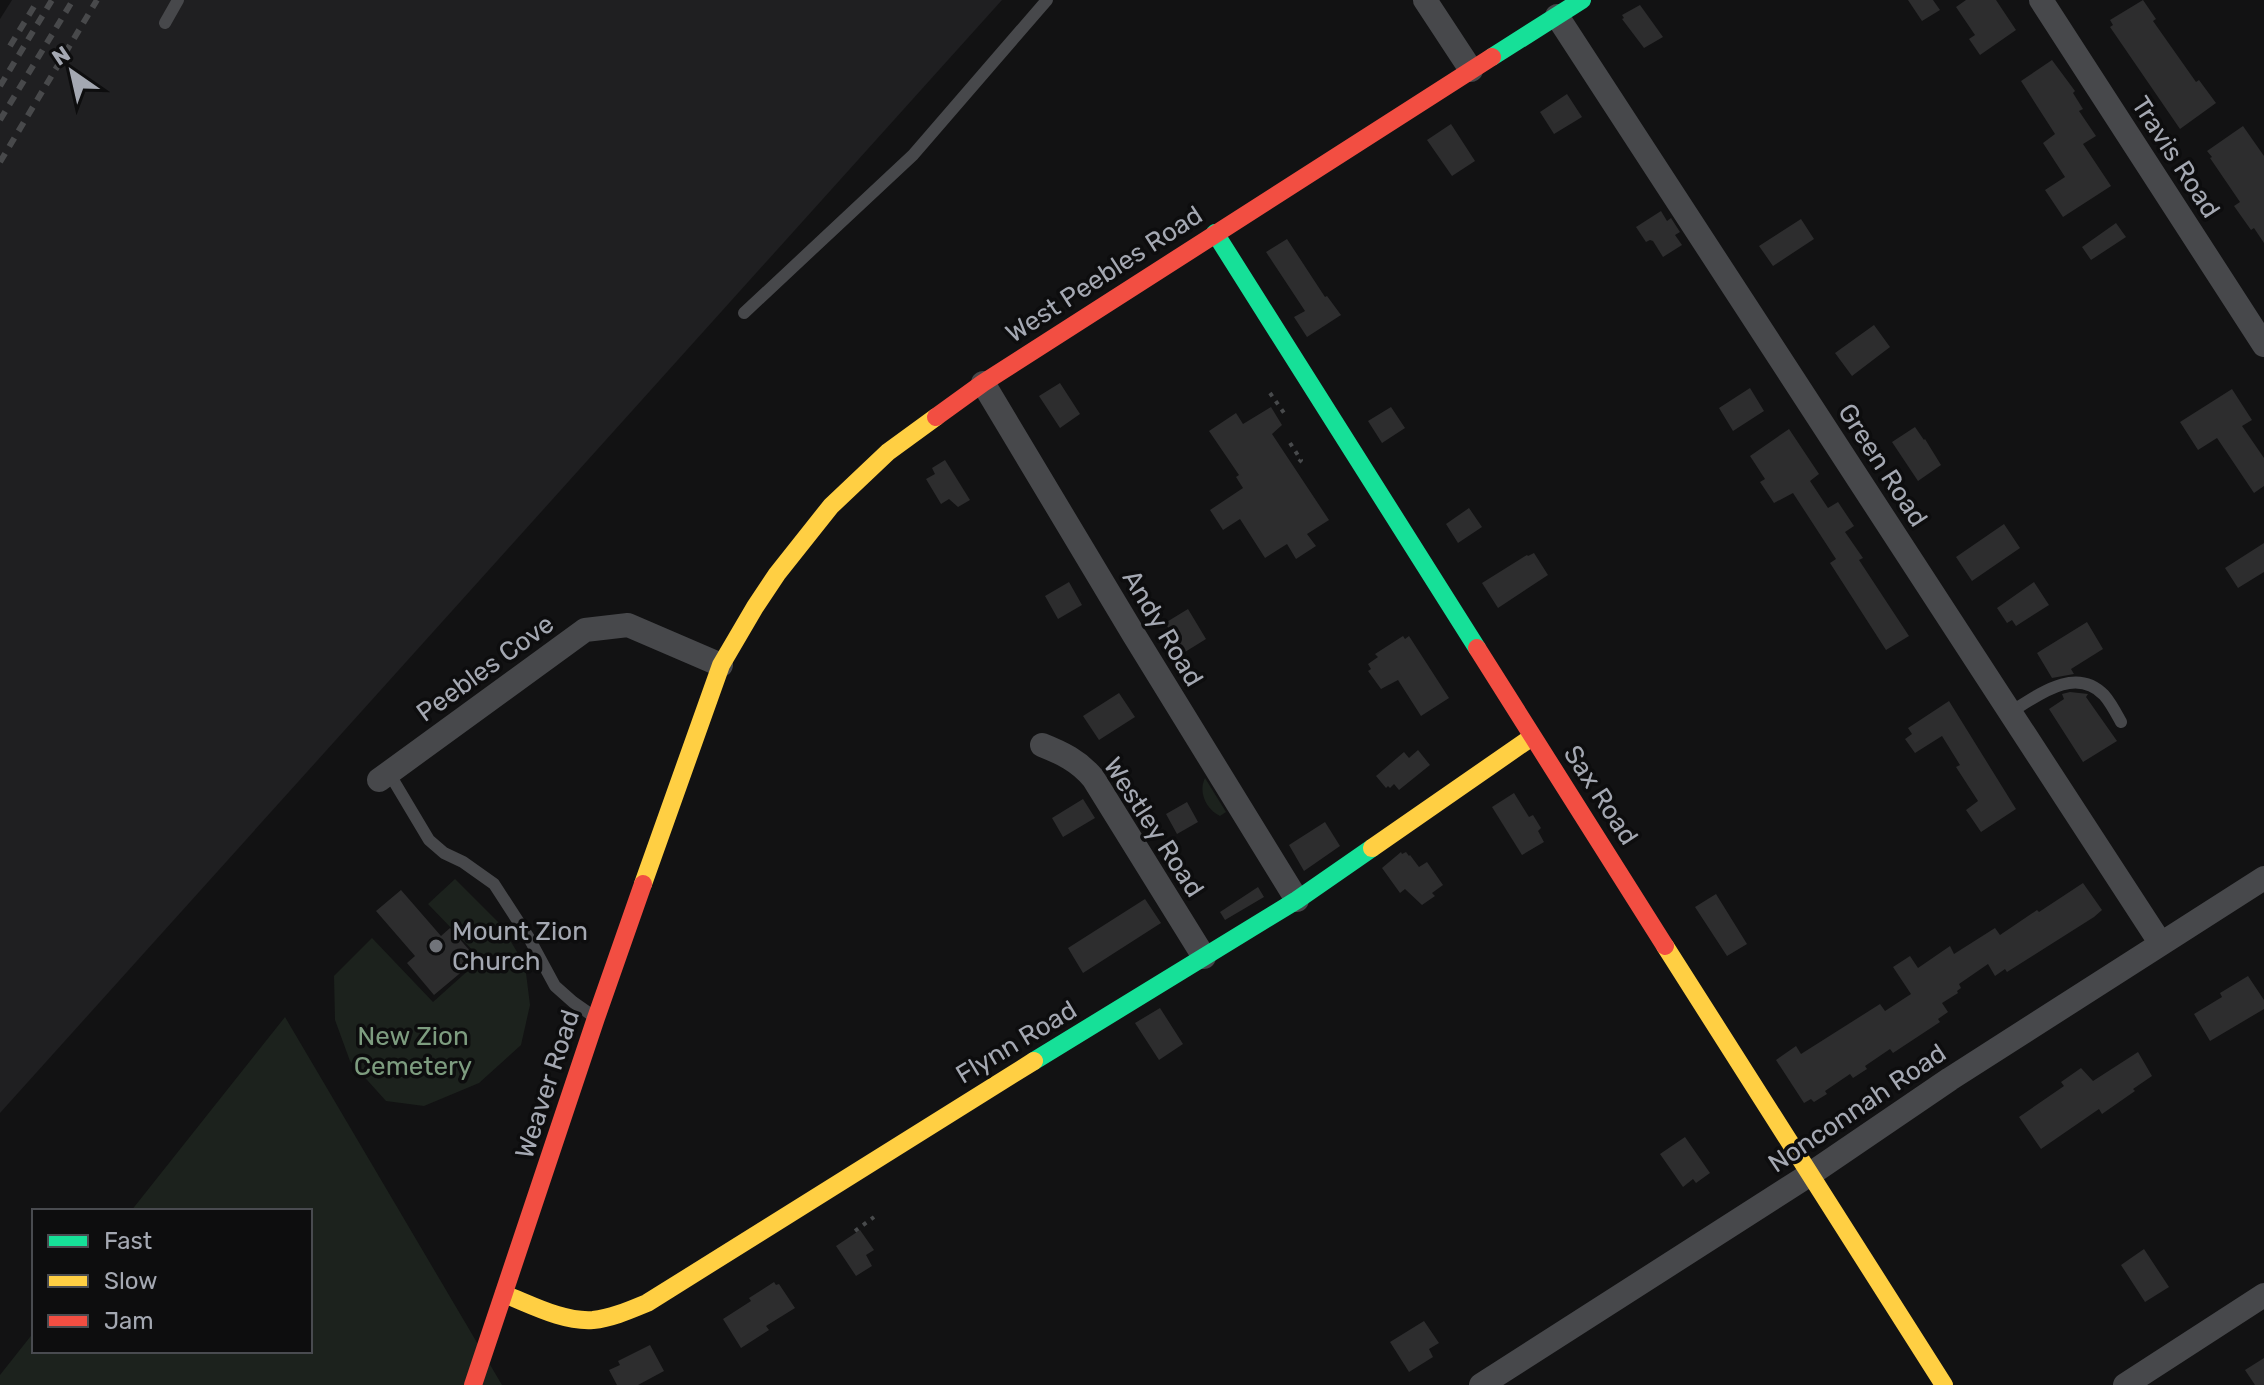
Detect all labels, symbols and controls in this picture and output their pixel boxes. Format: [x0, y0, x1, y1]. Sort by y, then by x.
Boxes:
north arrow [32, 32, 112, 112]
text: N [47, 40, 75, 71]
street label: Travis Road [2125, 91, 2226, 224]
street label: West Peebles Road [1000, 199, 1208, 349]
street label: Green Road [1831, 398, 1934, 533]
street label: Andy Road [1116, 564, 1209, 692]
street label: Peebles Cove [411, 608, 560, 729]
street label: Sax Road [1557, 740, 1644, 851]
street label: Westley Road [1097, 752, 1210, 903]
place label: Mount Zion Church [452, 916, 588, 977]
marker: Mount Zion Church [427, 937, 445, 955]
street label: Flynn Road [950, 994, 1082, 1091]
street label: Weaver Road [509, 1006, 586, 1163]
park label: New Zion Cemetery [354, 1021, 472, 1082]
street label: Nonconnah Road [1763, 1037, 1952, 1179]
legend [32, 1209, 312, 1353]
text: Fast [104, 1227, 152, 1255]
text: Slow [104, 1267, 157, 1295]
text: Jam [104, 1307, 154, 1335]

